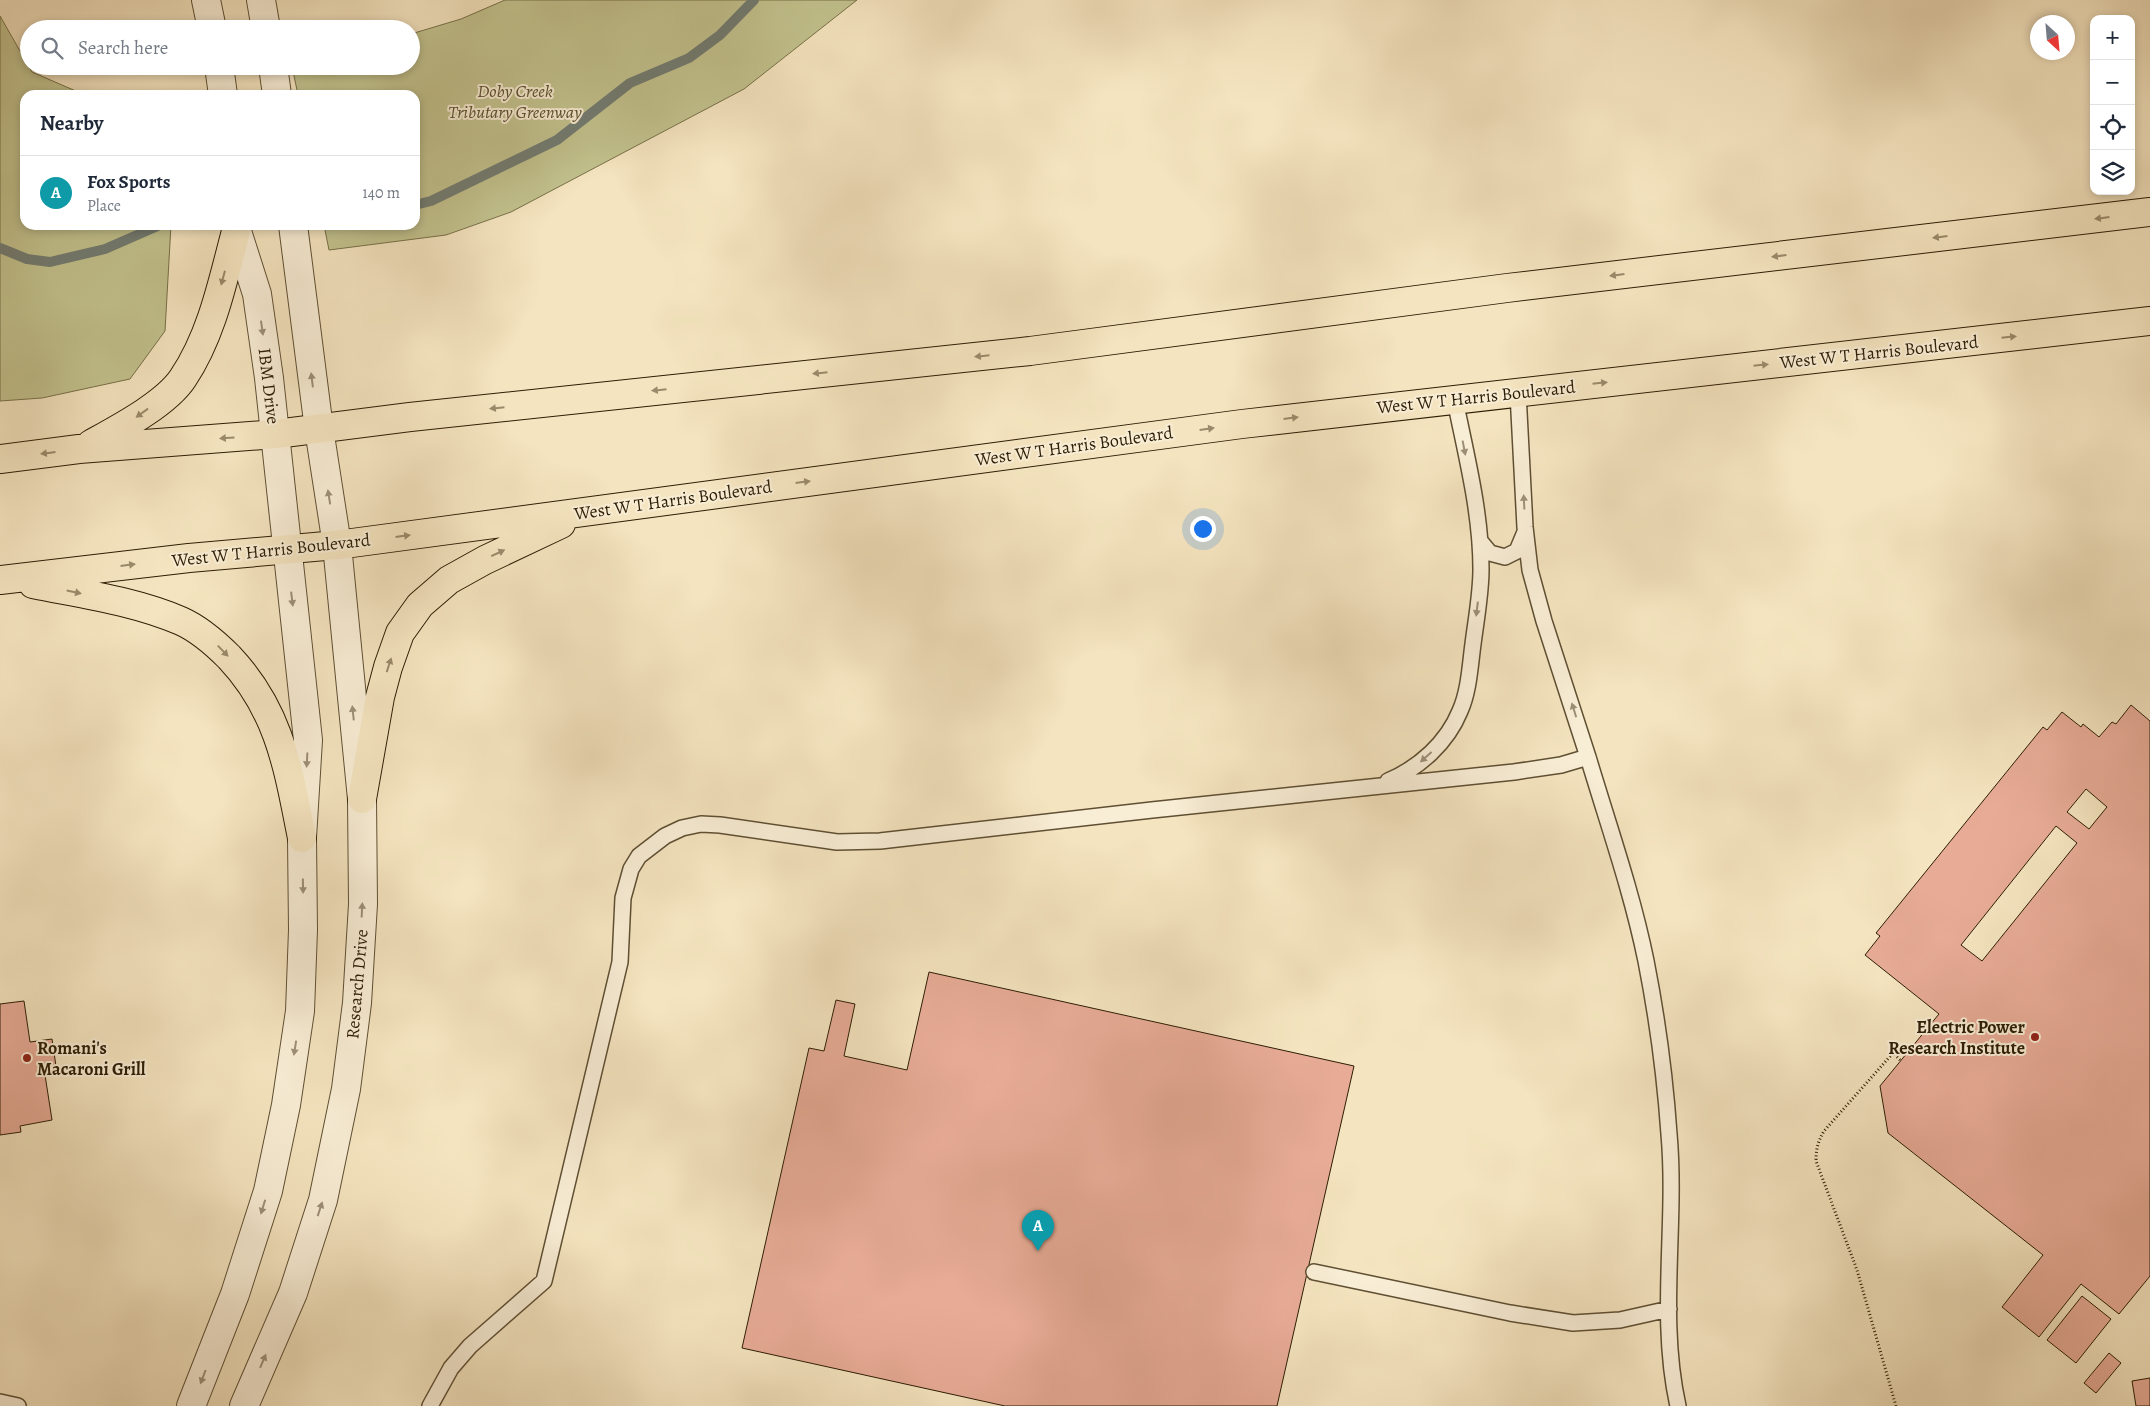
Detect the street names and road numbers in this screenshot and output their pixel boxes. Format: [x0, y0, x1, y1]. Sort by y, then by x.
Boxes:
street label: West W T Harris Boulevard [1778, 330, 1980, 374]
street label: IBM Drive [252, 347, 286, 425]
street label: West W T Harris Boulevard [1375, 375, 1577, 419]
street label: West W T Harris Boulevard [973, 420, 1175, 472]
street label: West W T Harris Boulevard [572, 474, 774, 526]
street label: West W T Harris Boulevard [170, 528, 372, 572]
street label: Research Drive [340, 928, 374, 1040]

